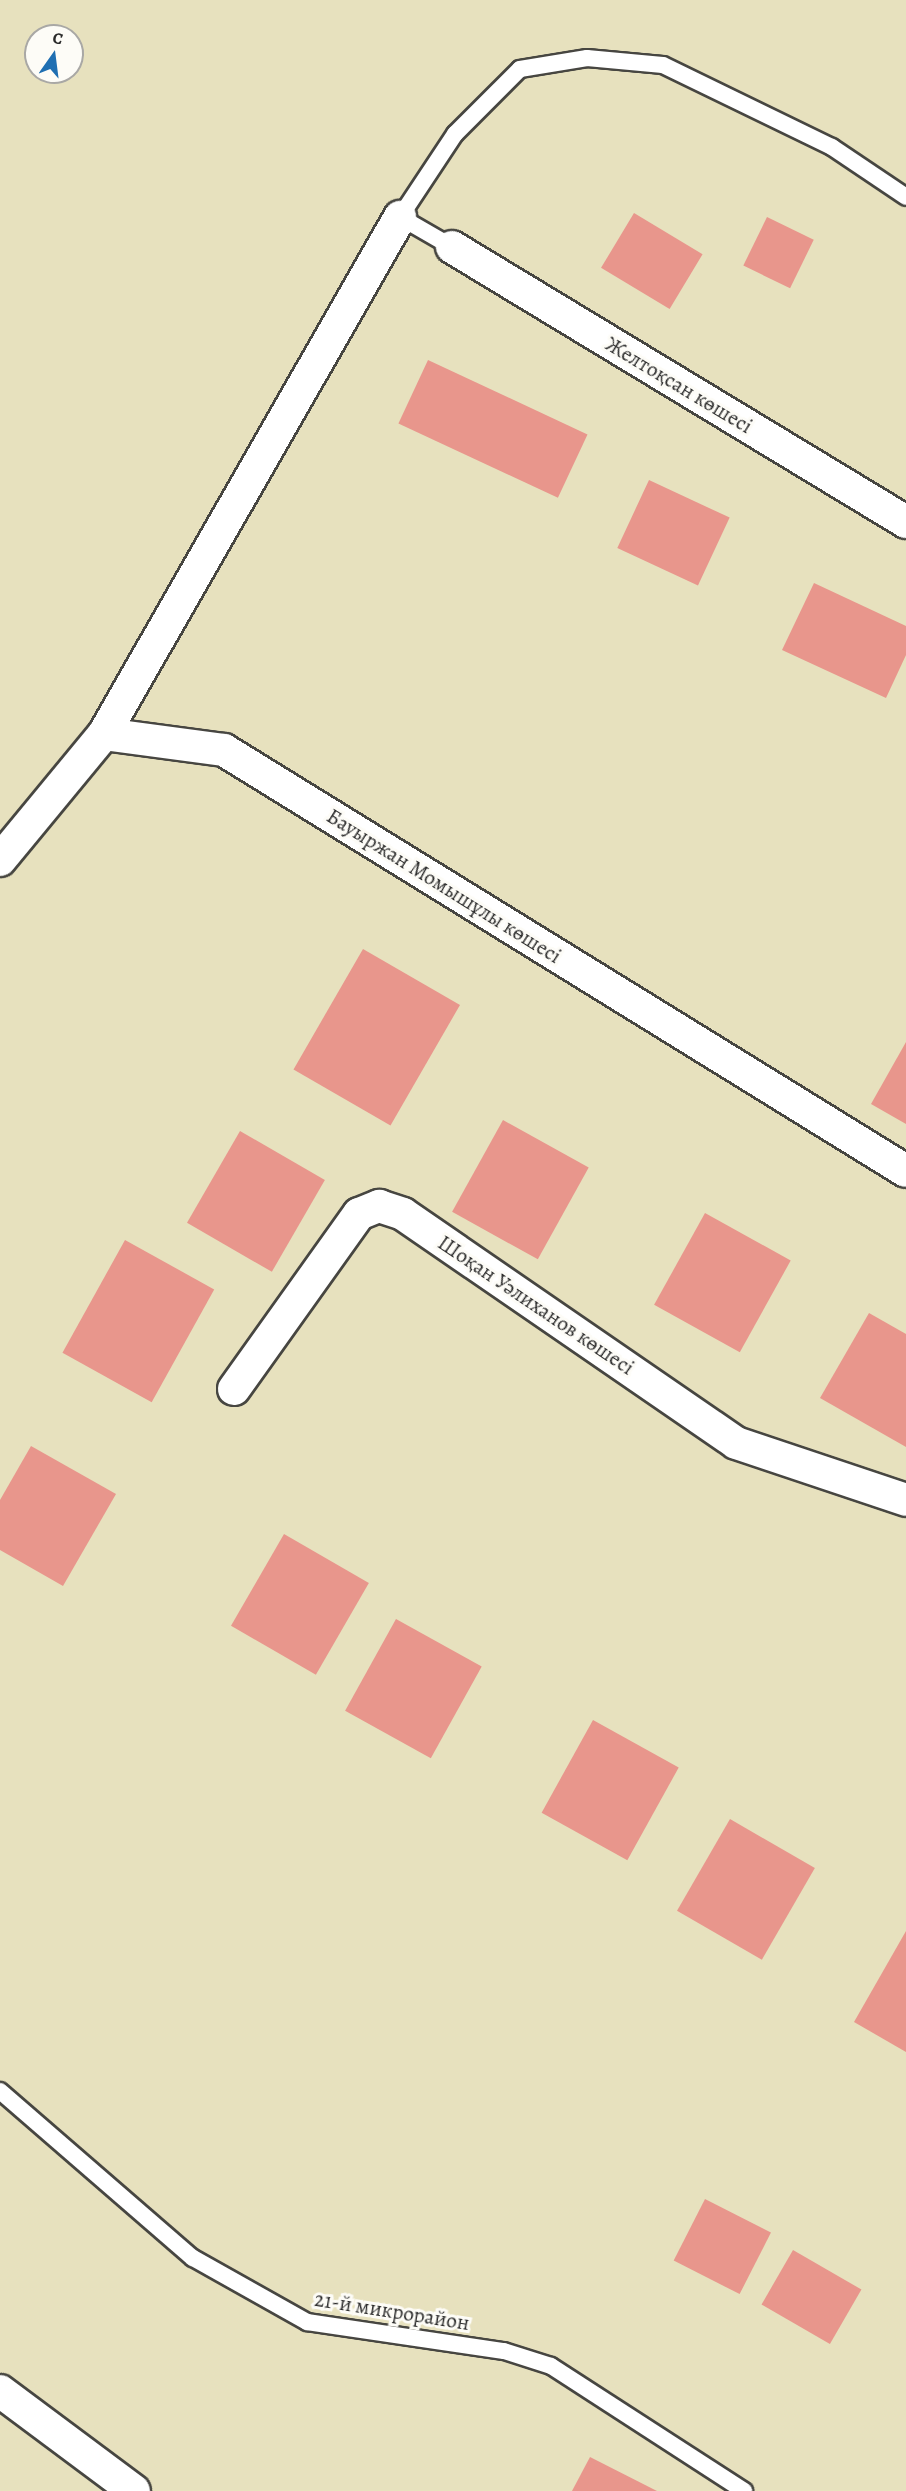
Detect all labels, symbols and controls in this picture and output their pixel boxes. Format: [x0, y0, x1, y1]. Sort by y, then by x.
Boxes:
north arrow [24, 24, 84, 84]
text: С [50, 27, 65, 50]
street label: Желтоқсан көшесі [601, 331, 757, 439]
street label: Бауыржан Момышұлы көшесі [322, 803, 566, 969]
street label: Шоқан Уәлиханов көшесі [433, 1230, 639, 1380]
street label: 21-й микрорайон [313, 2286, 471, 2336]

